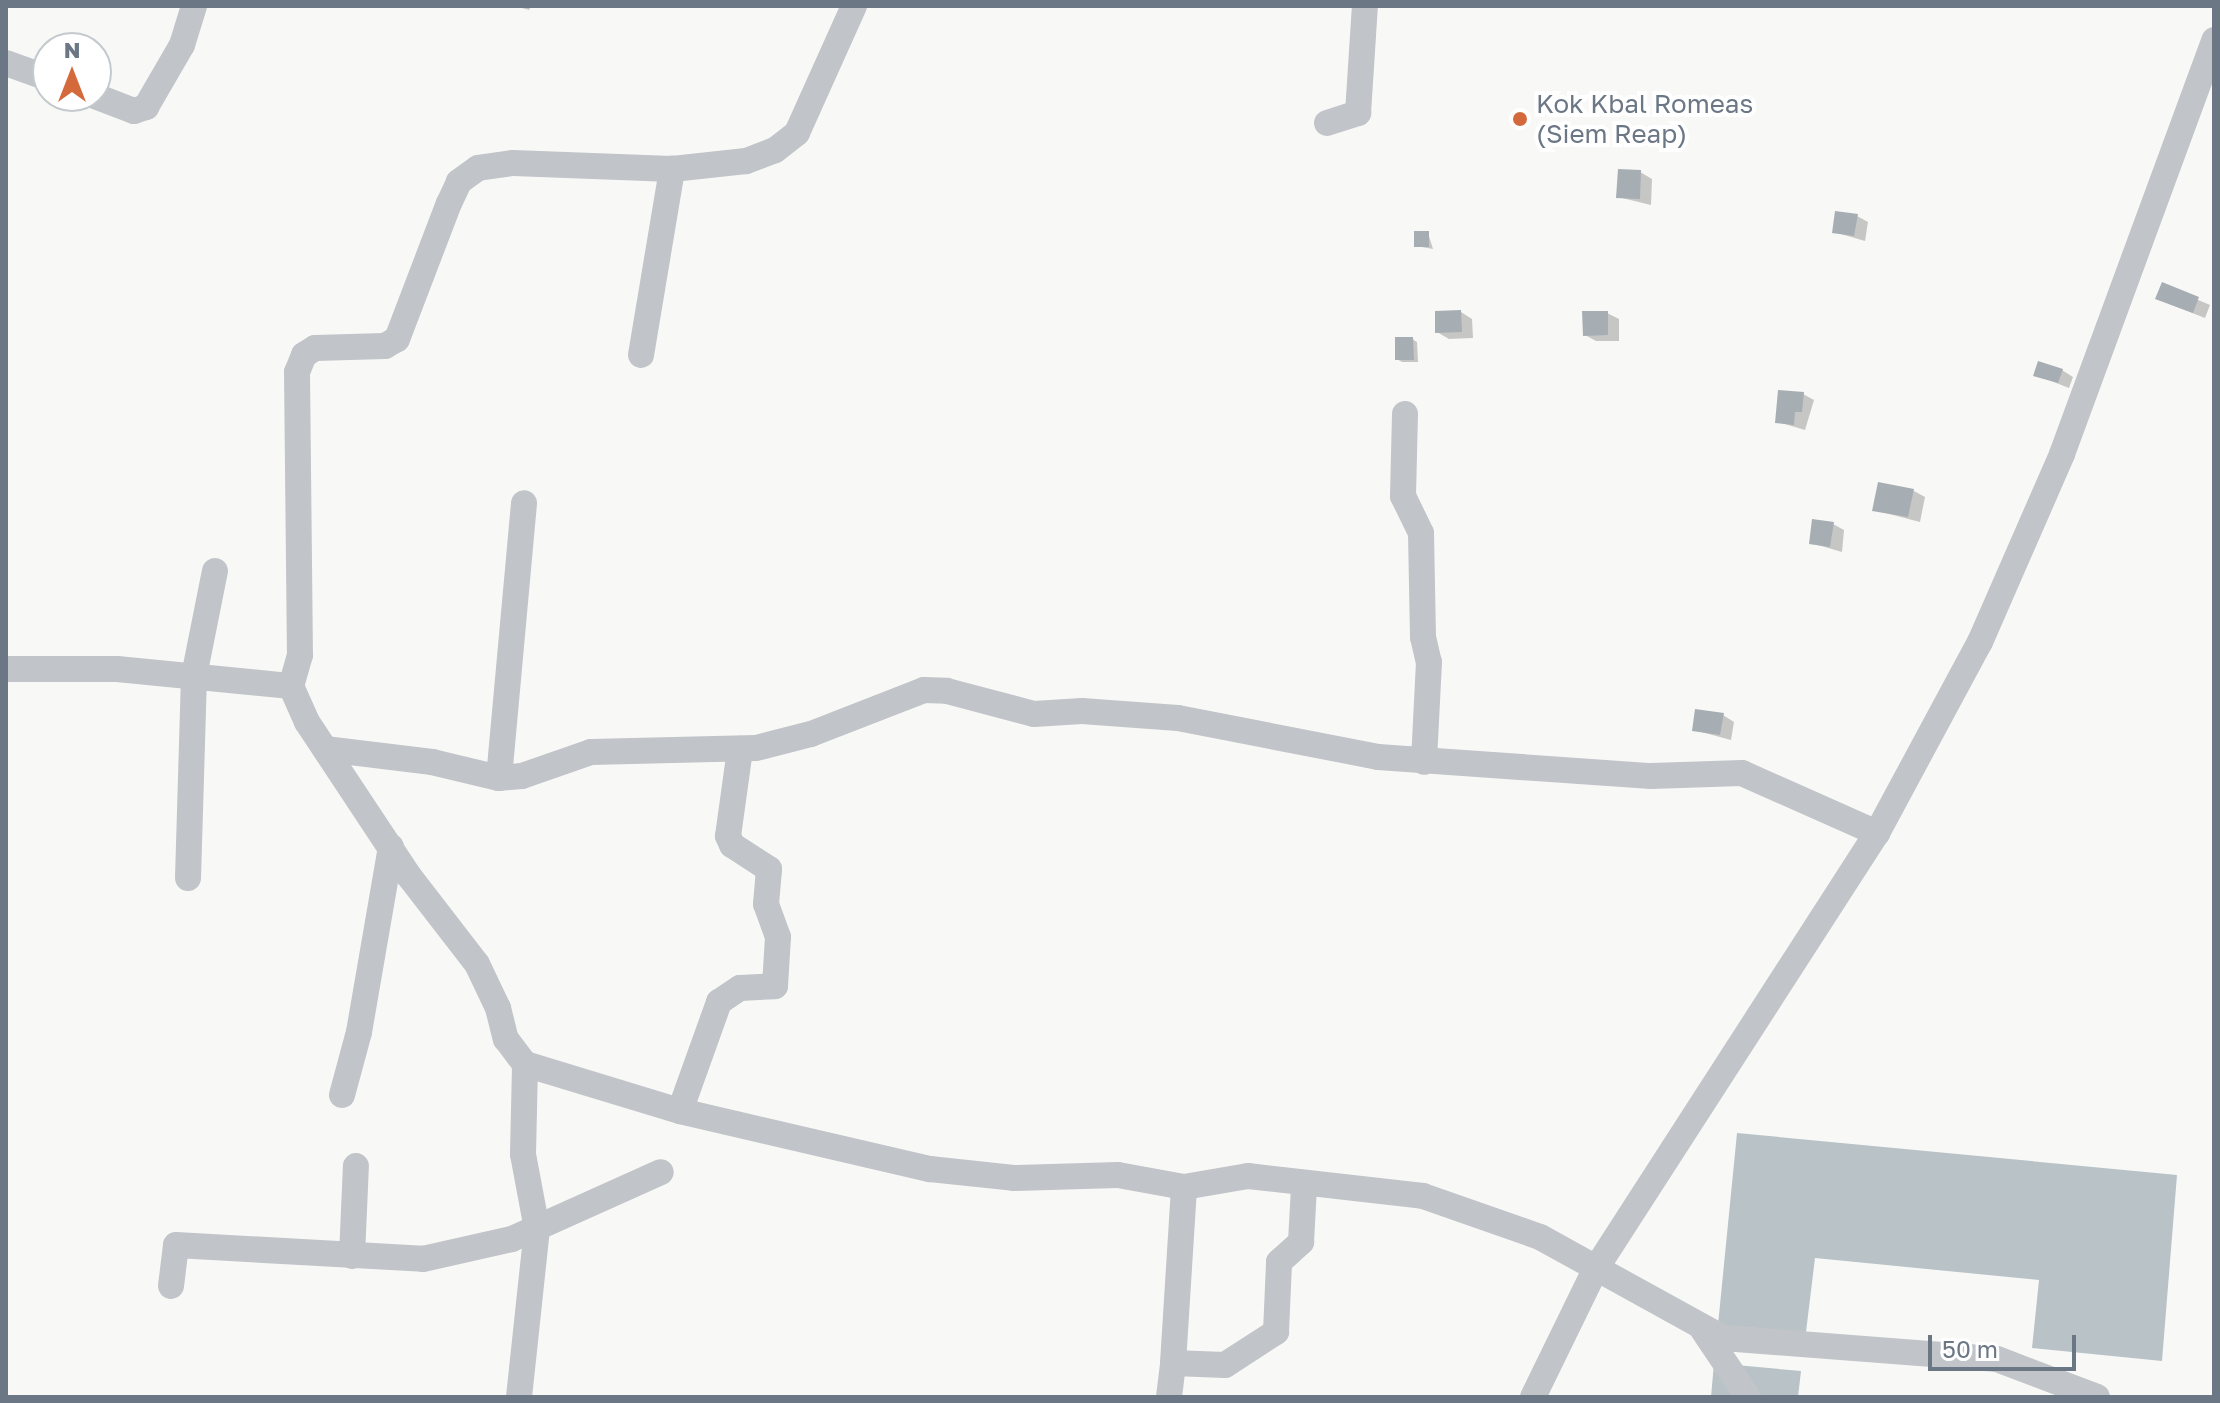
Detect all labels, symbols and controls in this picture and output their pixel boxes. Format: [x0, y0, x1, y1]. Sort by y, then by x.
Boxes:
north arrow [32, 32, 112, 112]
text: N [64, 36, 80, 63]
place label: Kok Kbal Romeas (Siem Reap) [1536, 88, 1753, 150]
marker: Kok Kbal Romeas (Siem Reap) [1511, 110, 1529, 128]
scale bar [1932, 1319, 2080, 1369]
text: 50 m [1942, 1334, 1998, 1363]

